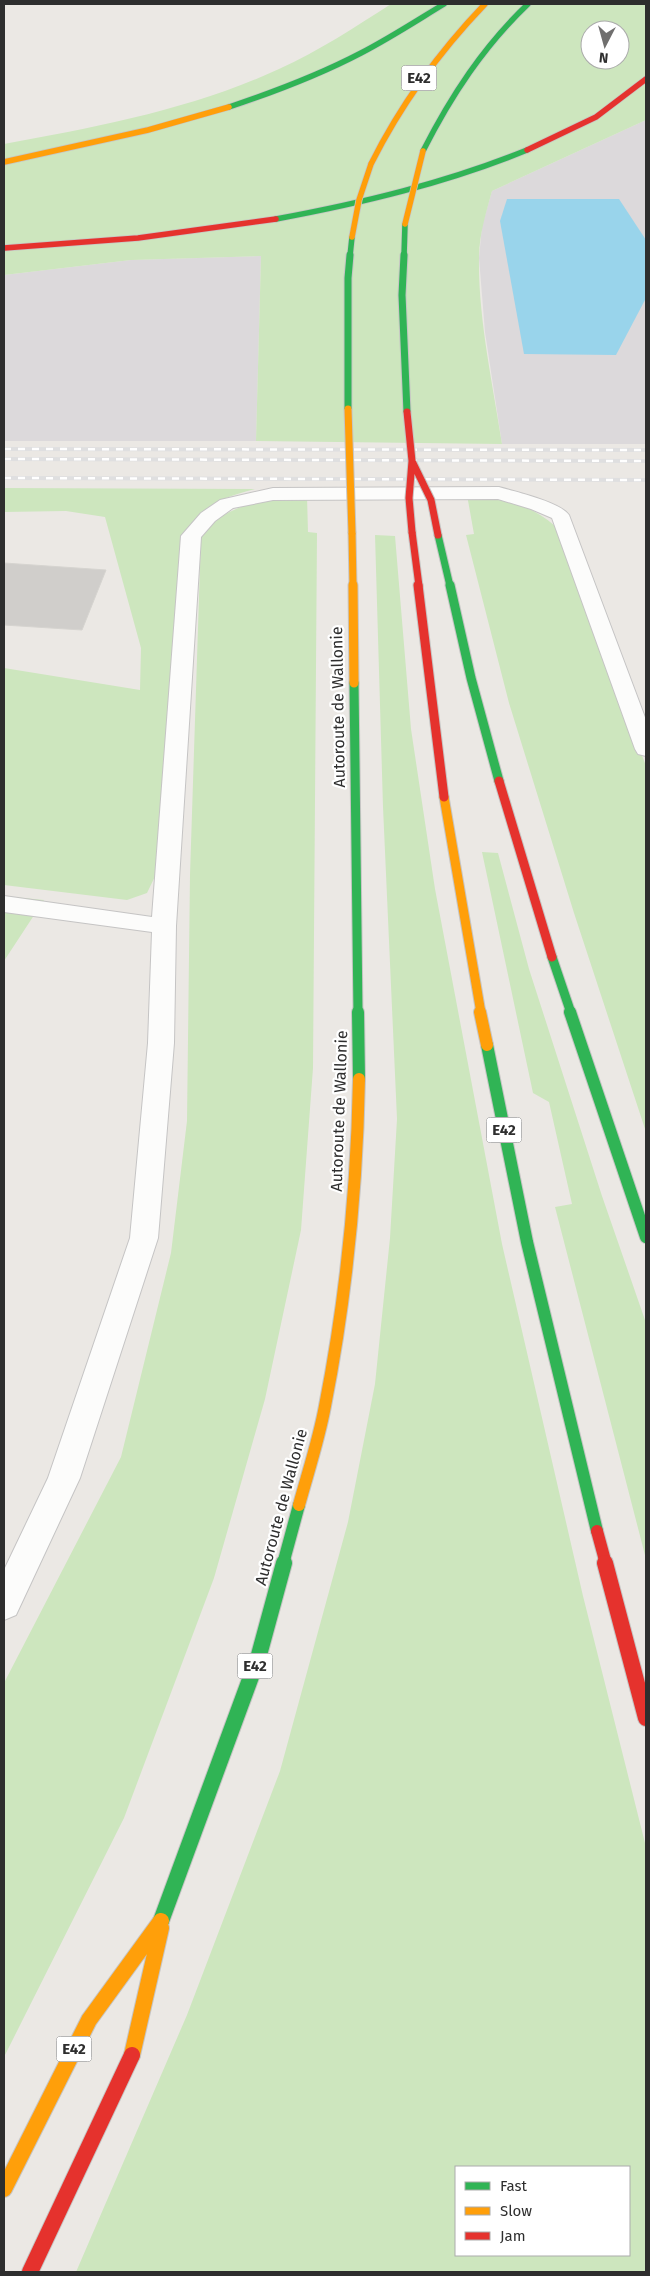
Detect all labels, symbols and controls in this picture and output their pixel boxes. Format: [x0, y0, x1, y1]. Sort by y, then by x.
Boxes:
north arrow [580, 20, 630, 70]
text: N [598, 48, 609, 66]
road number: E42 [402, 66, 436, 90]
street label: Autoroute de Wallonie [327, 626, 349, 788]
street label: Autoroute de Wallonie [327, 1030, 351, 1192]
road number: E42 [486, 1118, 522, 1142]
street label: Autoroute de Wallonie [251, 1427, 311, 1587]
road number: E42 [238, 1654, 272, 1678]
road number: E42 [56, 2036, 92, 2062]
legend [455, 2166, 630, 2256]
text: Fast [500, 2177, 527, 2195]
text: Slow [500, 2202, 532, 2220]
text: Jam [500, 2227, 526, 2245]

